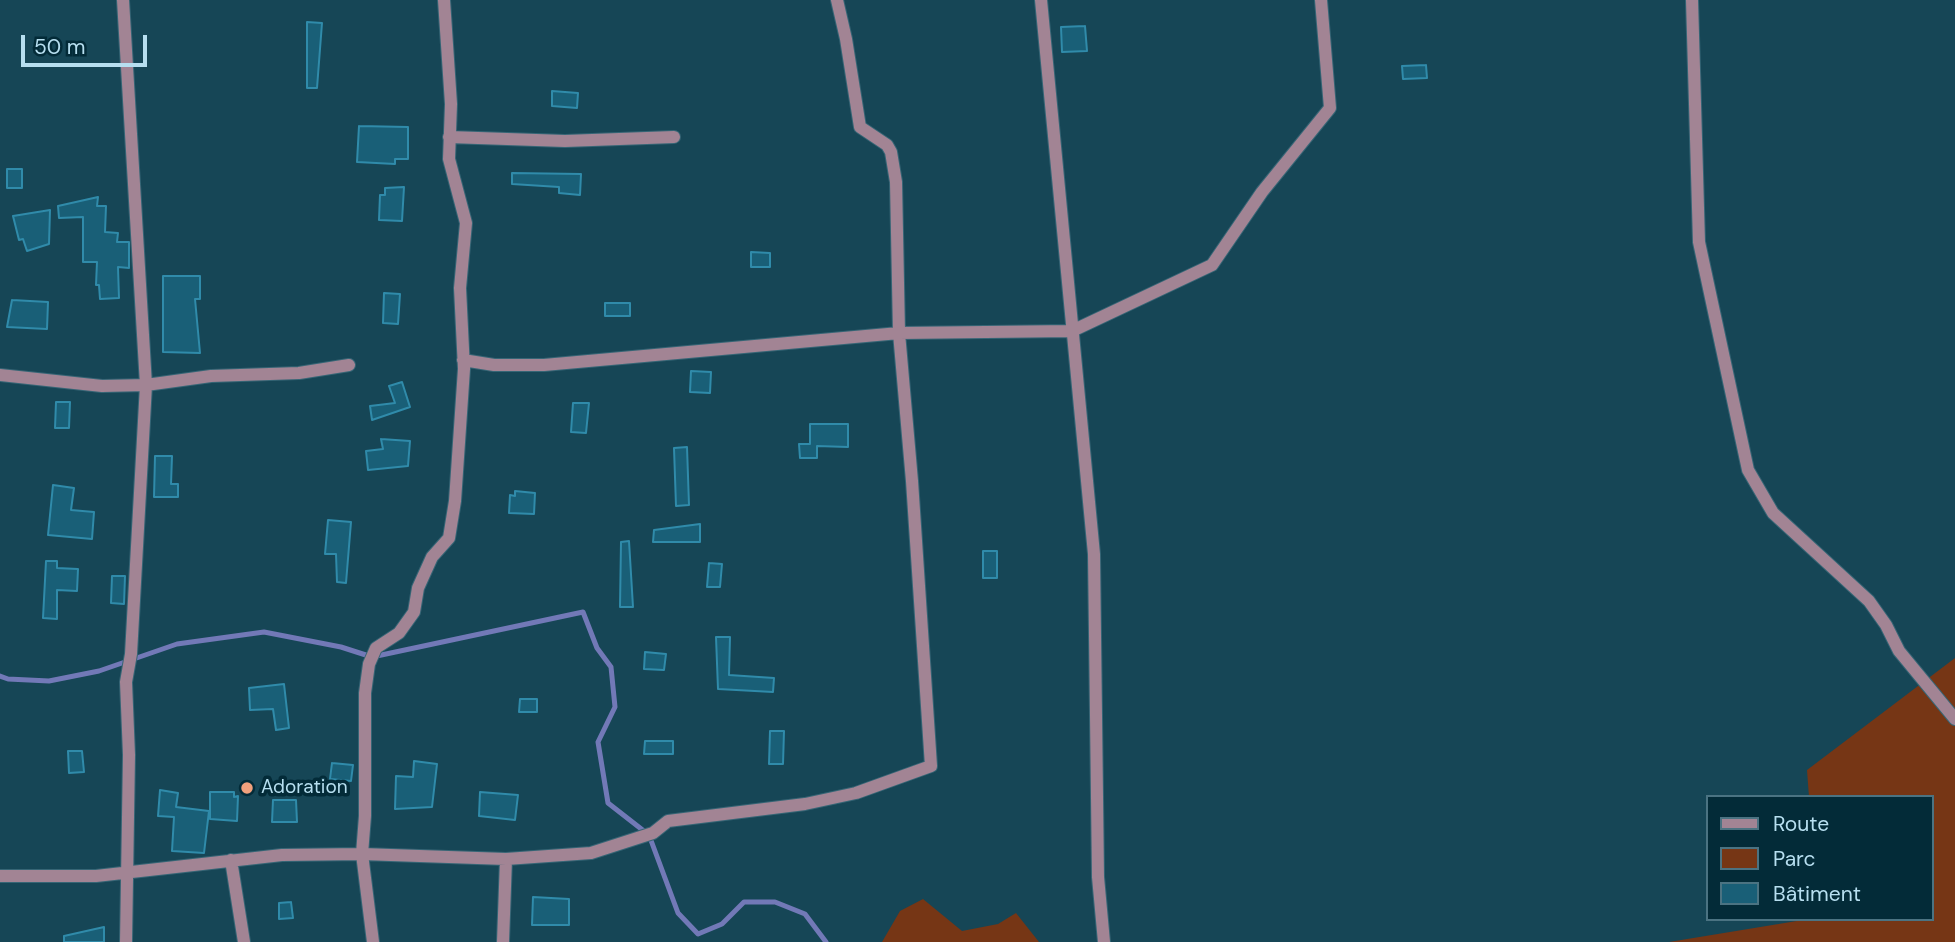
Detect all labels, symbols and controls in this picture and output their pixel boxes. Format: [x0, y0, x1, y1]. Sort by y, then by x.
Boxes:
scale bar [24, 21, 150, 65]
text: 50 m [34, 33, 85, 61]
place label: Adoration [261, 777, 348, 799]
marker: Adoration [239, 780, 255, 796]
legend [1706, 795, 1934, 921]
text: Route [1773, 810, 1829, 838]
text: Parc [1773, 845, 1816, 873]
text: Bâtiment [1773, 880, 1861, 908]

